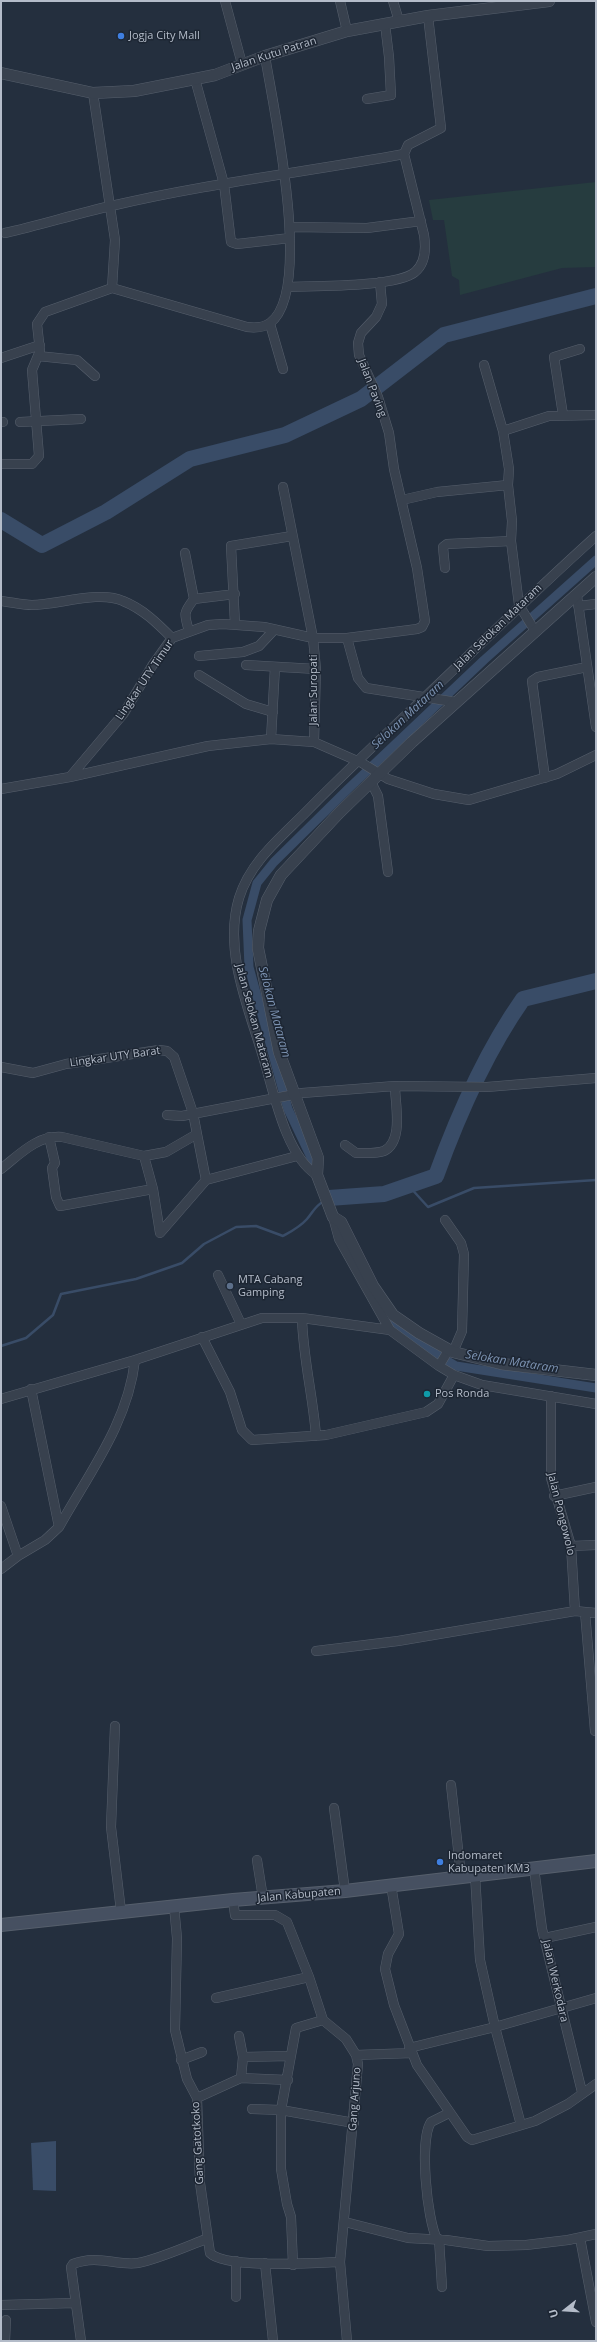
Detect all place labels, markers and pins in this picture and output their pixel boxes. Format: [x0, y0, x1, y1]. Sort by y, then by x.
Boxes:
place label: Jogja City Mall [129, 29, 200, 43]
marker: Jogja City Mall [116, 31, 126, 41]
place label: MTA Cabang Gamping [238, 1273, 302, 1299]
marker: MTA Cabang Gamping [225, 1281, 235, 1291]
place label: Pos Ronda [435, 1387, 489, 1401]
marker: Pos Ronda [422, 1389, 432, 1399]
place label: Indomaret Kabupaten KM3 [448, 1849, 530, 1875]
marker: Indomaret Kabupaten KM3 [435, 1857, 445, 1867]

